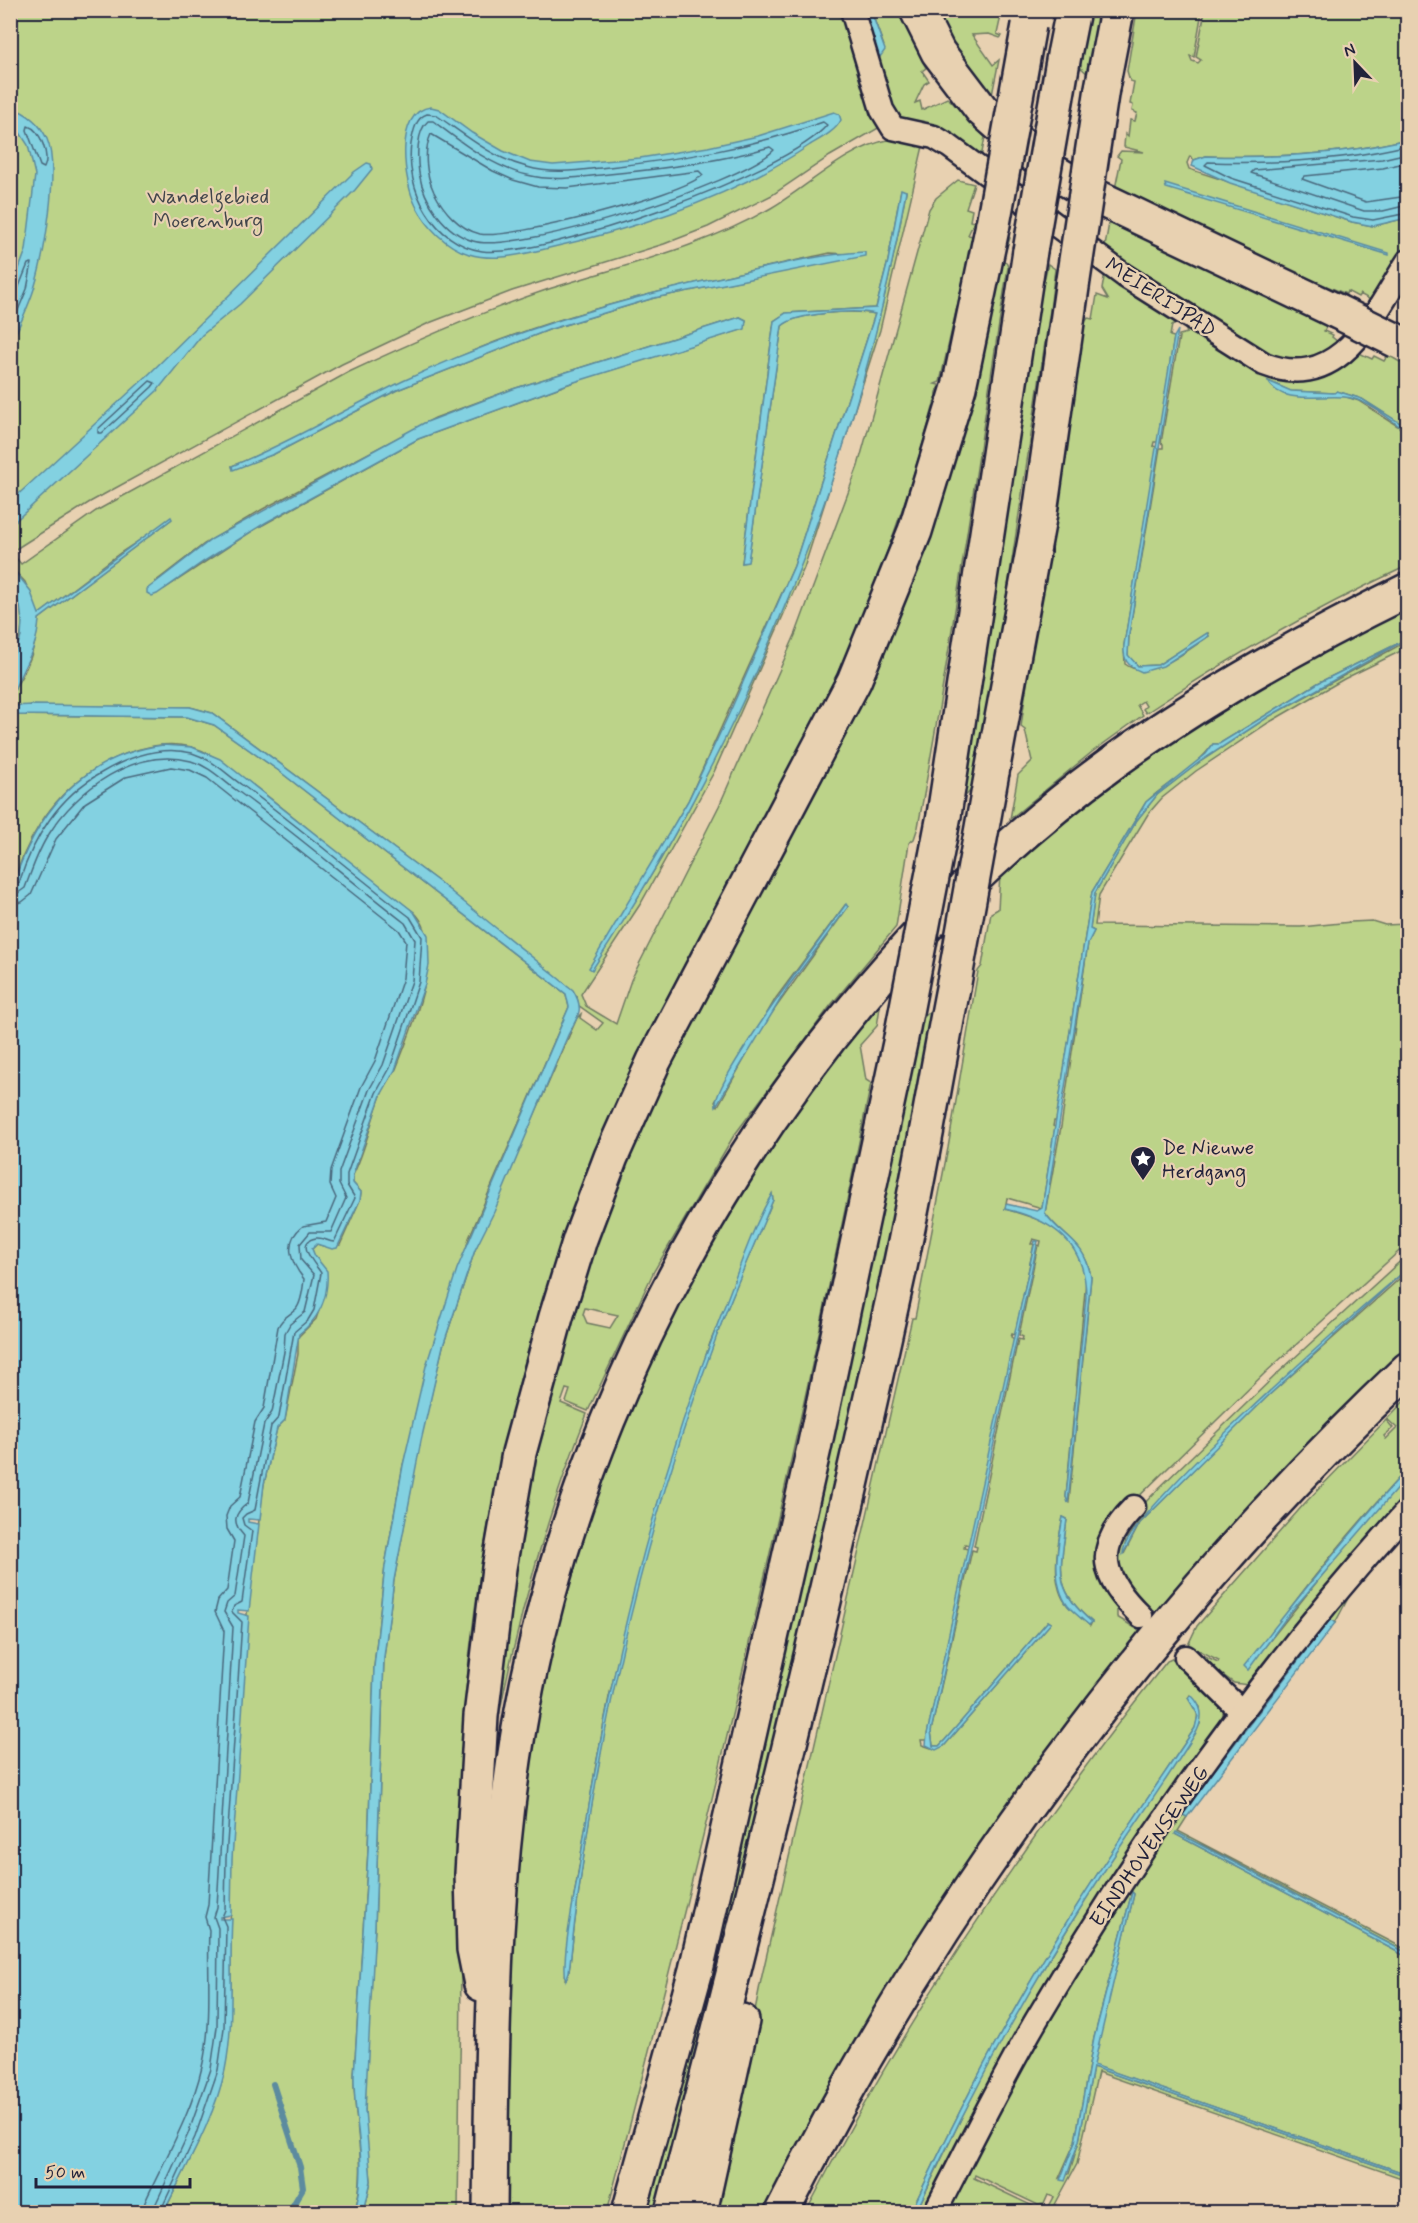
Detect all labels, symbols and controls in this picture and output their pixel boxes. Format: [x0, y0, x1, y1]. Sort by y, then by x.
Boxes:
north arrow [1325, 33, 1385, 93]
text: N [1341, 39, 1359, 62]
park label: Wandelgebied Moerenburg [147, 183, 269, 236]
street label: MEIERIJPAD [1099, 251, 1222, 344]
place label: De Nieuwe Herdgang [1162, 1134, 1254, 1187]
place icon: De Nieuwe Herdgang [1128, 1144, 1158, 1182]
street label: EINDHOVENSEWEG [1084, 1760, 1216, 1933]
scale bar [36, 2151, 190, 2189]
text: 50 m [45, 2161, 85, 2185]

